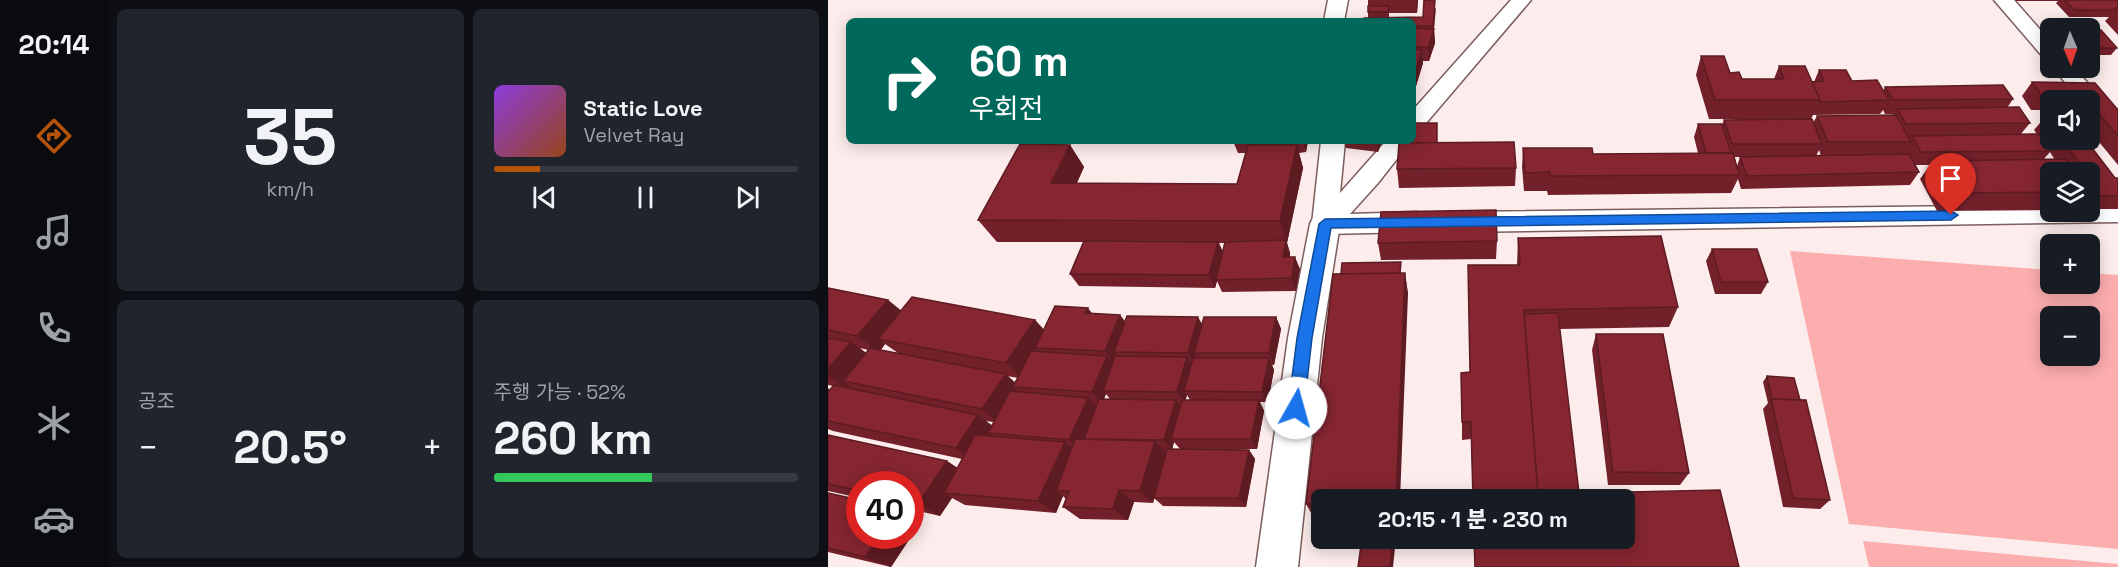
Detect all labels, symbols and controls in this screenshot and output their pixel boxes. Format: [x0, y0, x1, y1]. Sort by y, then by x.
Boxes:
north arrow [2040, 18, 2100, 78]
map controls [2040, 18, 2100, 366]
text: 20:14 [19, 27, 89, 62]
text: 60 m [969, 35, 1069, 88]
icon: right [870, 42, 948, 120]
text: 35 [243, 87, 337, 187]
button: sound [2040, 90, 2100, 150]
text: 우회전 [969, 91, 1044, 126]
text: Static Love [584, 94, 703, 122]
icon: directions [33, 115, 75, 157]
text: Velvet Ray [584, 122, 684, 148]
pin [1925, 153, 1976, 215]
icon: arrive [1934, 162, 1967, 195]
button: layers [2040, 162, 2100, 222]
text: km/h [266, 176, 314, 202]
icon: previous [528, 181, 561, 214]
icon: pause [629, 181, 662, 214]
icon: next [731, 181, 764, 214]
icon: music [33, 211, 75, 253]
button: + [2040, 234, 2100, 294]
button: − [2040, 306, 2100, 366]
icon: phone [33, 307, 75, 349]
position arrow [1264, 376, 1328, 440]
text: 주행 가능 · 52% [494, 379, 626, 405]
text: 공조 [138, 388, 175, 414]
icon: climate [33, 402, 75, 444]
text: 260 km [494, 410, 652, 467]
text: 20.5° [234, 419, 347, 476]
text: − [138, 427, 158, 469]
text: + [422, 427, 443, 469]
speed limit sign: 40 [846, 471, 924, 549]
icon: car [33, 498, 75, 540]
text: 20:15 · 1 분 · 230 m [1378, 505, 1568, 533]

